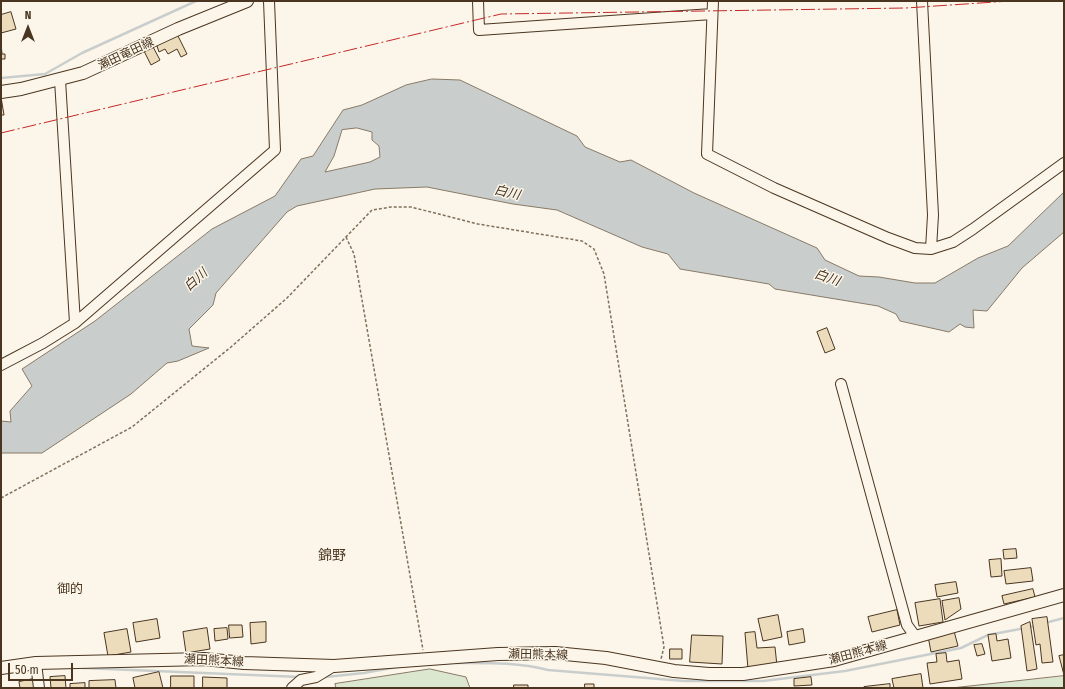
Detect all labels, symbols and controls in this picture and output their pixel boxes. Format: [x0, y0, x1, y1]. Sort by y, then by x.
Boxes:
north arrow [8, 8, 48, 48]
text: N [25, 9, 31, 22]
street label: 瀬田竜田線 [96, 35, 156, 73]
water label: 白川 [493, 182, 521, 204]
water label: 白川 [181, 266, 211, 294]
water label: 白川 [812, 266, 842, 290]
district label: 錦野 [318, 548, 346, 564]
district label: 御的 [57, 581, 83, 597]
street label: 瀬田熊本線 [827, 638, 889, 668]
street label: 瀬田熊本線 [508, 647, 568, 663]
street label: 瀬田熊本線 [184, 652, 244, 670]
scale bar [10, 655, 75, 681]
text: 50 m [15, 663, 39, 677]

